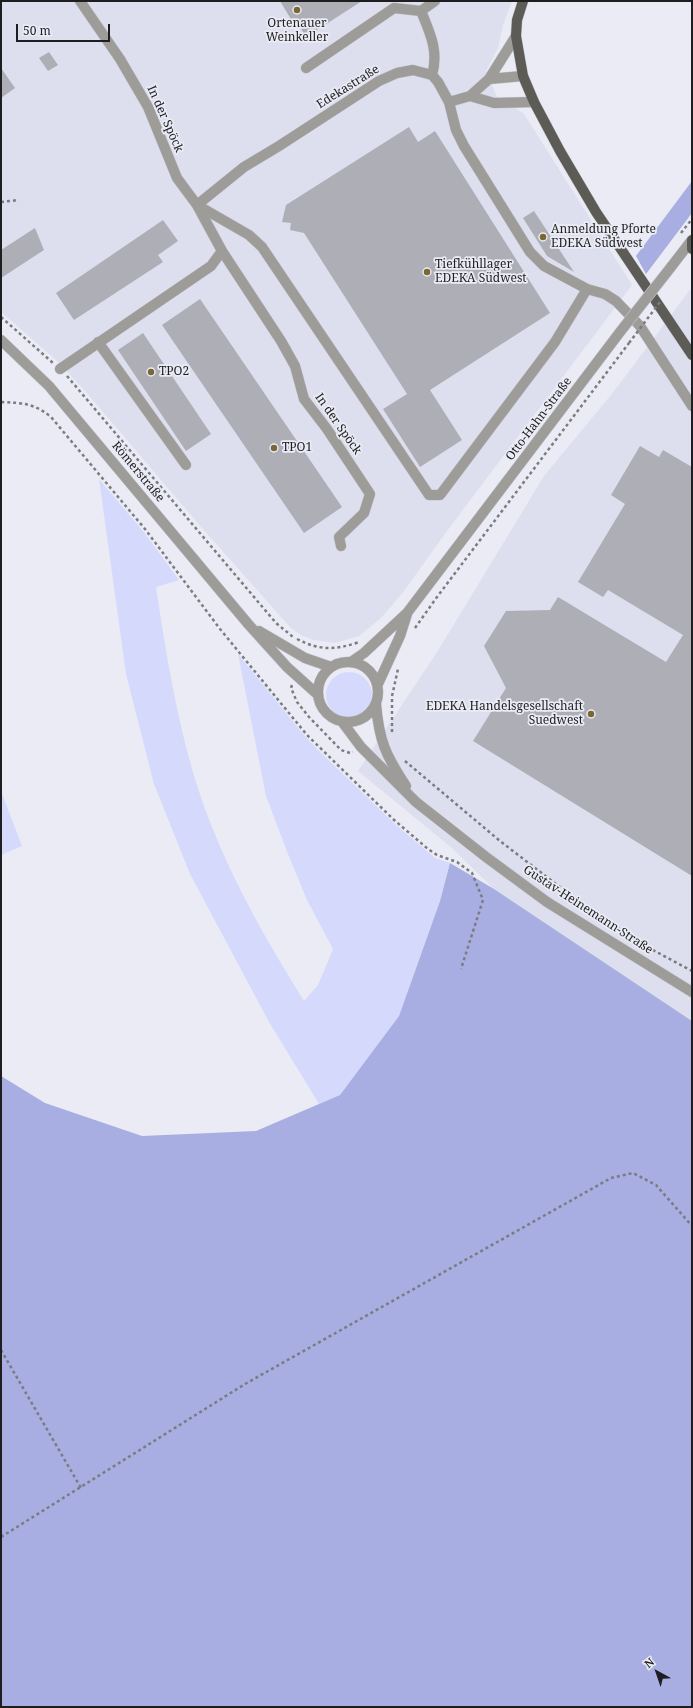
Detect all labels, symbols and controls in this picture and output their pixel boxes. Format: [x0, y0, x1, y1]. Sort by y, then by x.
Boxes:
marker: Ortenauer Weinkeller [292, 5, 302, 15]
scale bar [18, 16, 112, 42]
place label: Ortenauer Weinkeller [266, 17, 328, 45]
text: 50 m [23, 22, 51, 39]
street label: Edekastraße [314, 62, 382, 112]
street label: In der Spöck [144, 83, 186, 155]
place label: Anmeldung Pforte EDEKA Südwest [551, 223, 656, 251]
marker: Anmeldung Pforte EDEKA Südwest [538, 232, 548, 242]
place label: Tiefkühllager EDEKA Südwest [435, 258, 527, 286]
marker: Tiefkühllager EDEKA Südwest [422, 267, 432, 277]
place label: TPO2 [159, 365, 189, 379]
marker: TPO2 [146, 367, 156, 377]
street label: Otto-Hahn-Straße [503, 375, 575, 463]
street label: In der Spöck [312, 391, 364, 457]
street label: Römerstraße [109, 439, 167, 505]
place label: TPO1 [282, 441, 312, 455]
marker: TPO1 [269, 443, 279, 453]
place label: EDEKA Handelsgesellschaft Suedwest [426, 700, 583, 728]
marker: EDEKA Handelsgesellschaft Suedwest [586, 709, 596, 719]
street label: Gustav-Heinemann-Straße [521, 863, 655, 957]
north arrow [637, 1652, 677, 1692]
text: N [641, 1654, 657, 1671]

